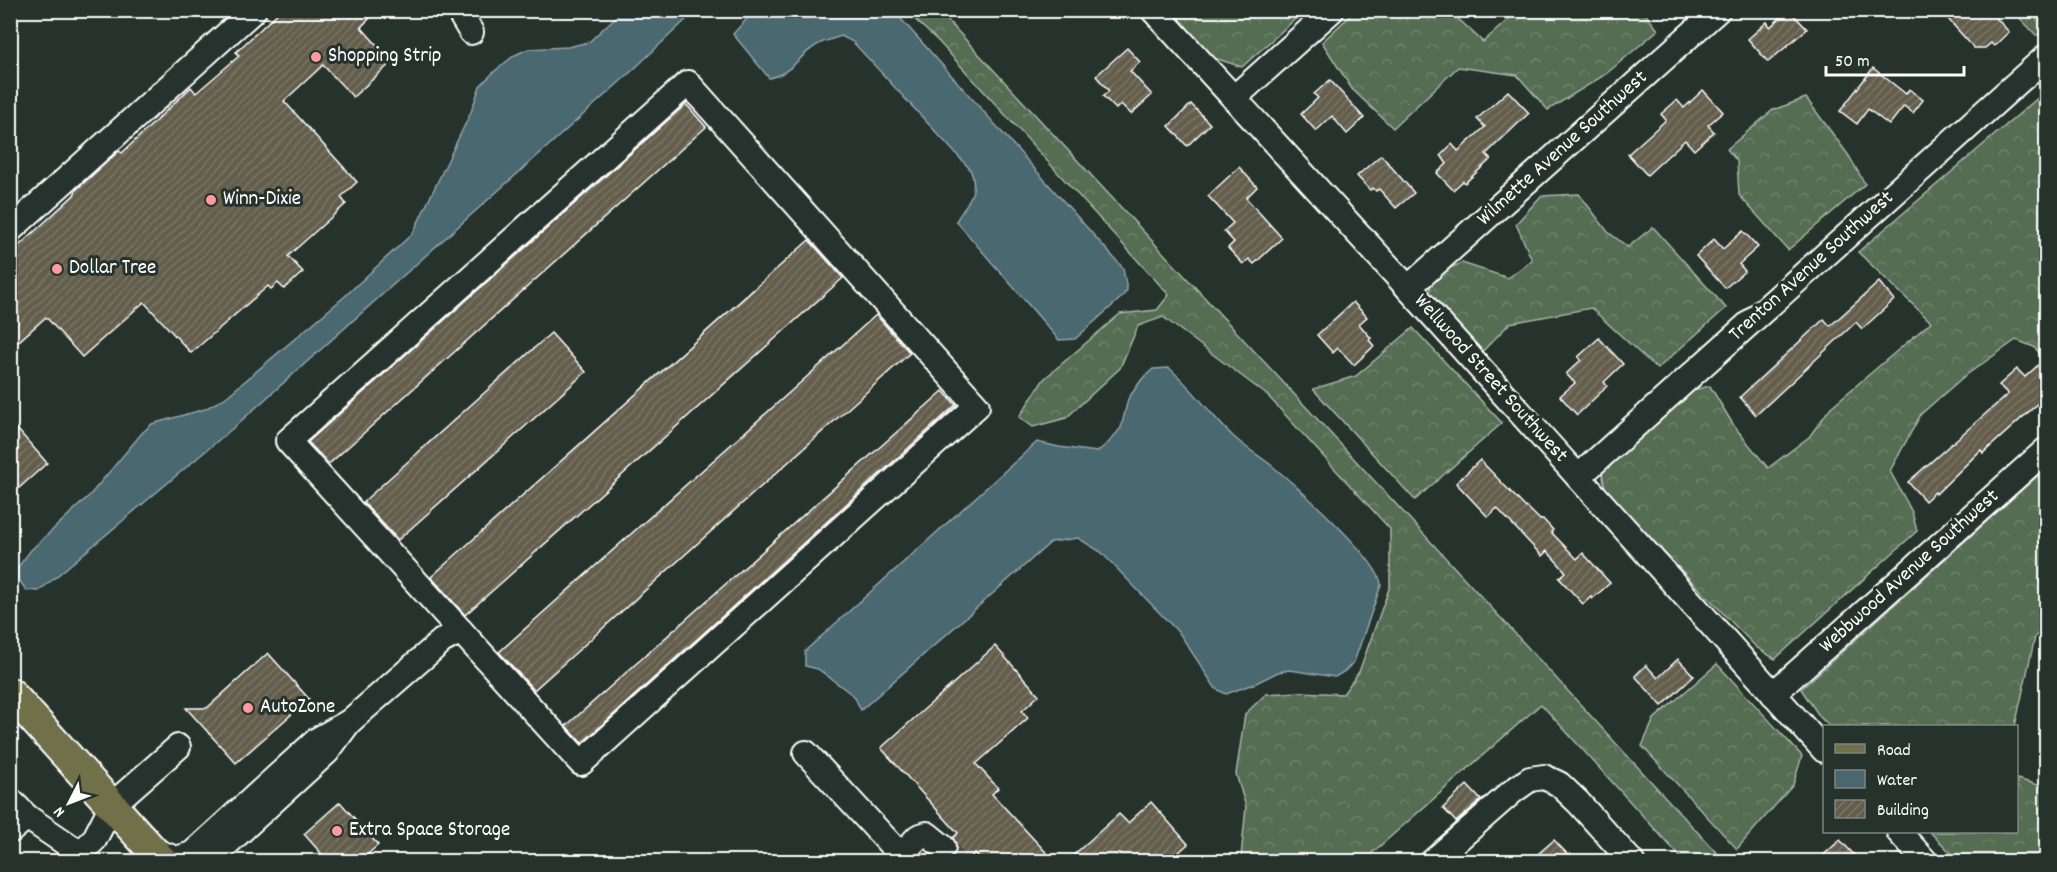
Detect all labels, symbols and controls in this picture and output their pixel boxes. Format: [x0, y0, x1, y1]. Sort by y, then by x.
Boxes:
scale bar [1826, 39, 1964, 77]
place label: Shopping Strip [328, 42, 441, 72]
marker: Shopping Strip [309, 50, 323, 64]
text: 50 m [1835, 50, 1870, 75]
street label: Wilmette Avenue Southwest [1471, 64, 1655, 234]
street label: Trenton Avenue Southwest [1723, 184, 1902, 350]
place label: Winn-Dixie [223, 185, 301, 215]
marker: Winn-Dixie [204, 193, 218, 207]
place label: Dollar Tree [69, 254, 156, 284]
marker: Dollar Tree [50, 262, 64, 276]
street label: Wellwood Street Southwest [1406, 288, 1574, 470]
street label: Webbwood Avenue Southwest [1813, 483, 2007, 661]
place label: AutoZone [260, 693, 335, 723]
marker: AutoZone [241, 701, 255, 715]
legend [1823, 725, 2018, 833]
text: Road [1877, 739, 1911, 764]
text: Water [1877, 769, 1917, 794]
north arrow [39, 773, 99, 833]
text: Building [1877, 799, 1929, 824]
text: N [48, 801, 71, 822]
place label: Extra Space Storage [349, 816, 510, 846]
marker: Extra Space Storage [330, 824, 344, 838]

